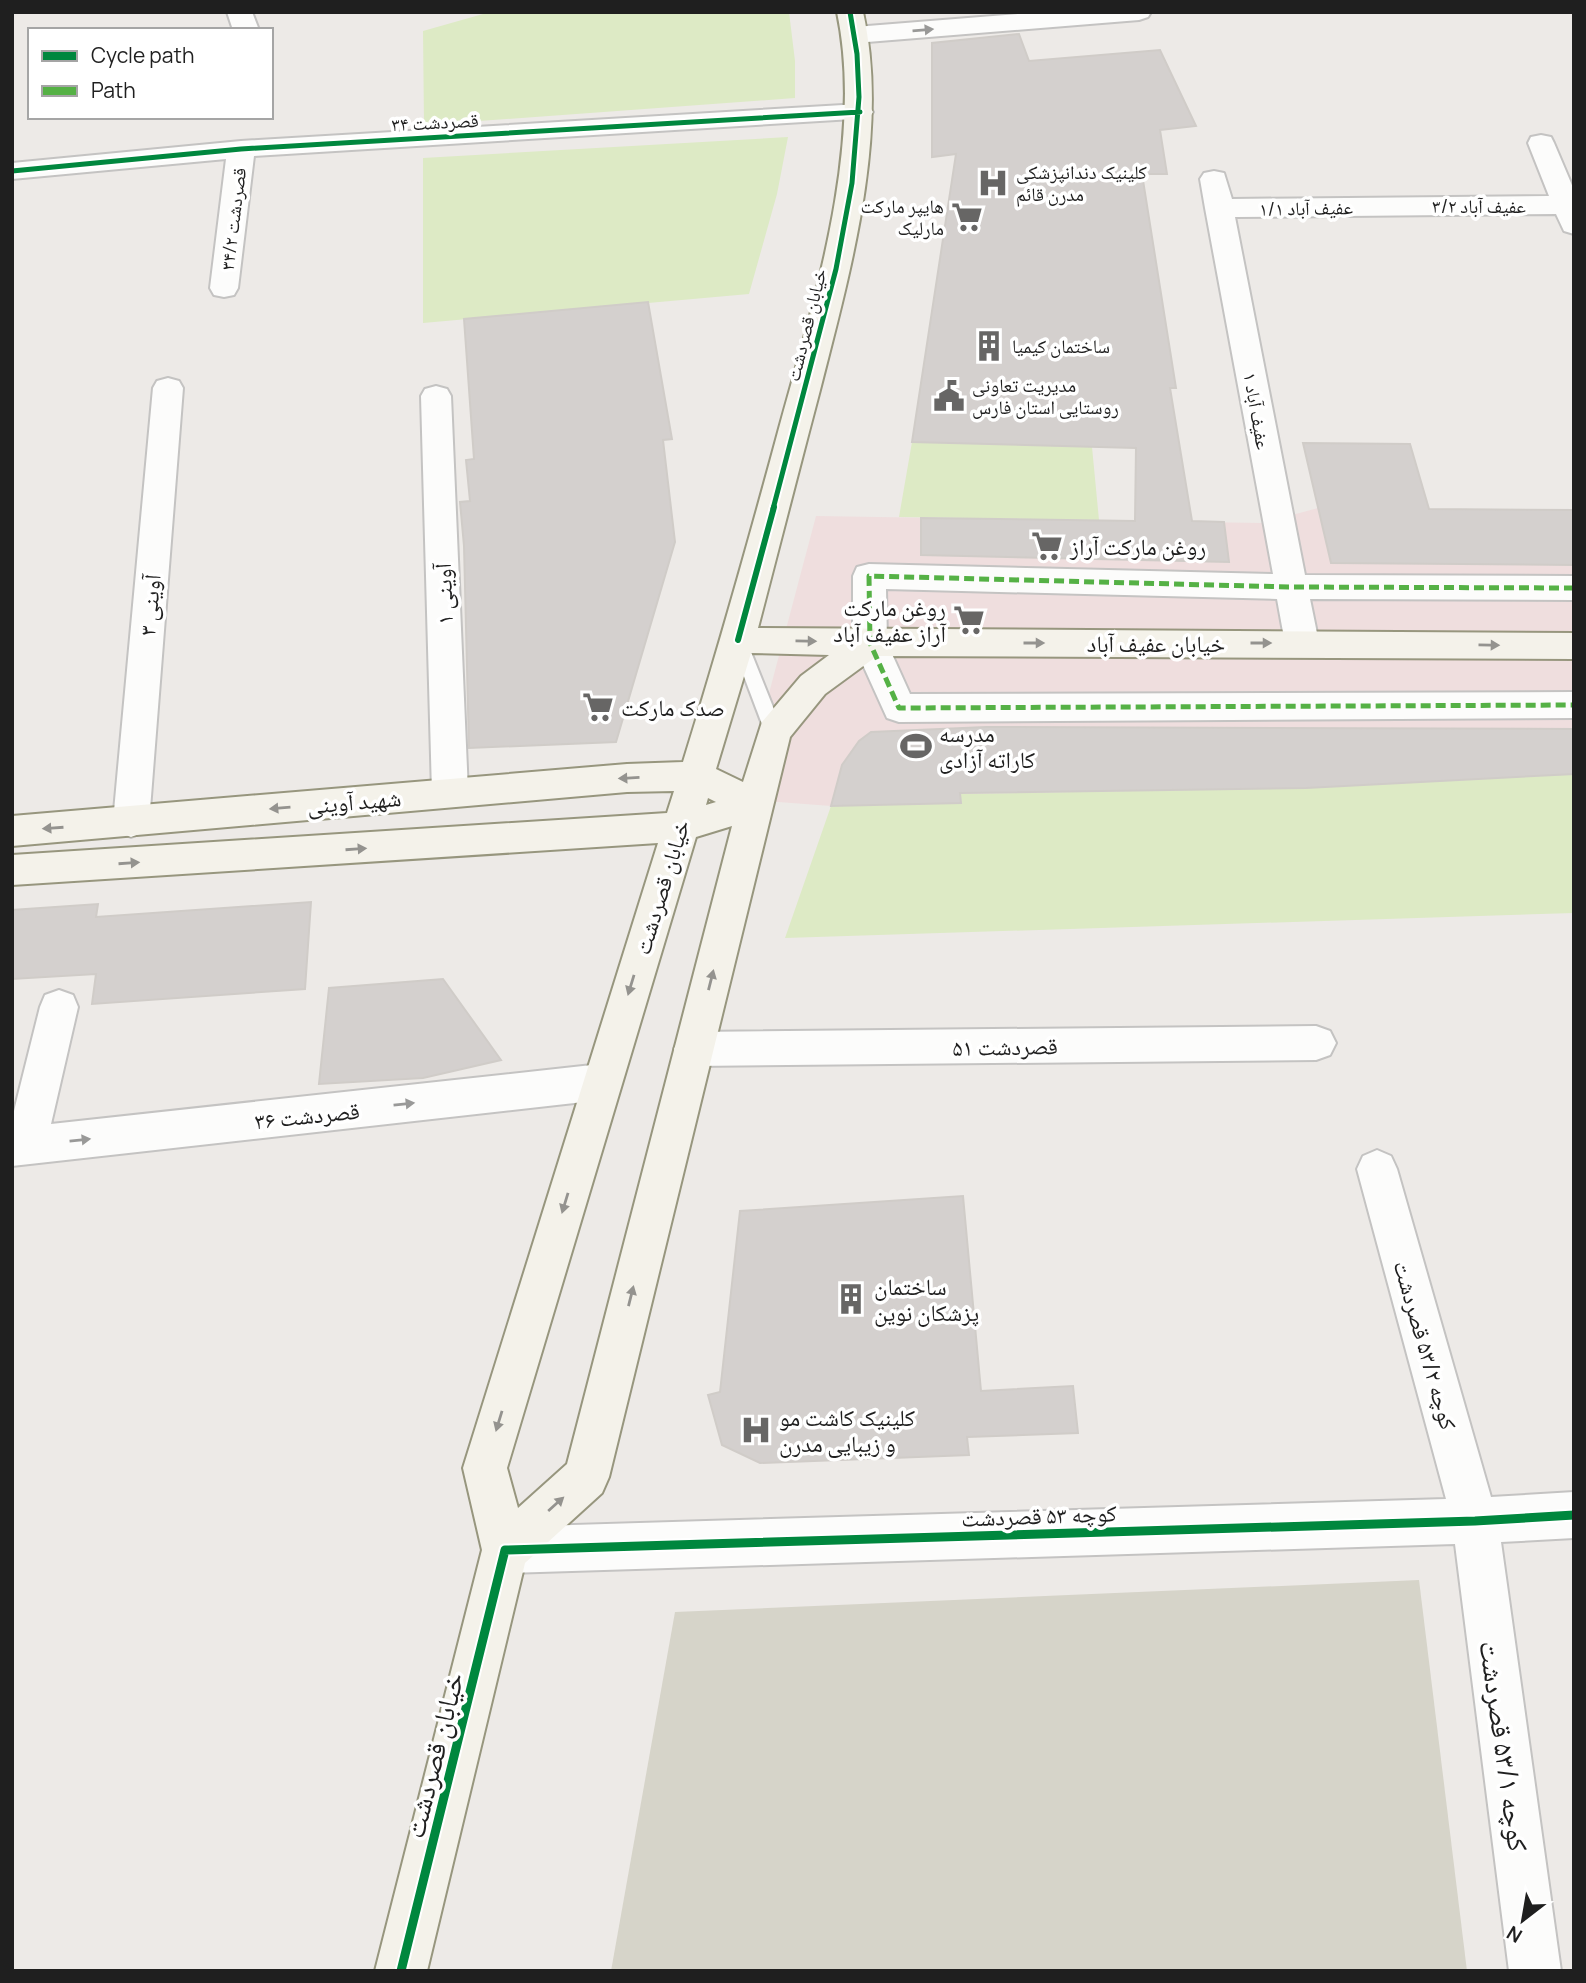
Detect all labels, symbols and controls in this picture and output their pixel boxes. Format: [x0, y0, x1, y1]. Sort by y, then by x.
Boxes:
one-way arrow [913, 24, 935, 35]
legend [28, 28, 273, 119]
text: Cycle path [91, 41, 194, 69]
text: Path [91, 76, 136, 104]
street label: قصردشت ۳۴ [391, 107, 479, 137]
place label: کلینیک دندانپزشکی مدرن قائم [1016, 159, 1147, 207]
street label: قصردشت ۳۴/۲ [214, 166, 252, 272]
hospital icon: کلینیک دندانپزشکی مدرن قائم [976, 166, 1010, 200]
place label: هایپر مارکت مارلیک [860, 193, 944, 241]
street label: عفیف آباد ۳/۲ [1432, 193, 1526, 219]
street label: عفیف آباد ۱/۱ [1259, 194, 1354, 222]
supermarket icon: هایپر مارکت مارلیک [950, 200, 984, 234]
street label: خیابان قصردشت [779, 266, 833, 384]
building icon: ساختمان کیمیا [972, 329, 1006, 363]
place label: ساختمان کیمیا [1012, 333, 1110, 359]
street label: عفیف آباد ۱ [1237, 370, 1277, 452]
place label: مدیریت تعاونی روستایی استان فارس [972, 372, 1119, 420]
public building icon: مدیریت تعاونی روستایی استان فارس [932, 379, 966, 413]
supermarket icon: روغن مارکت آراز [1030, 529, 1064, 563]
place label: روغن مارکت آراز [1069, 530, 1206, 562]
street label: ۱ آوینی [426, 562, 460, 625]
street label: ۳ آوینی [130, 572, 168, 637]
place label: روغن مارکت آراز عفیف آباد [833, 591, 947, 649]
supermarket icon: روغن مارکت آراز عفیف آباد [952, 603, 986, 637]
street label: خیابان عفیف آباد [1087, 627, 1225, 659]
one-way arrow [796, 636, 818, 647]
one-way arrow [1023, 637, 1045, 649]
one-way arrow [1251, 637, 1273, 649]
one-way arrow [1478, 639, 1500, 651]
supermarket icon: صدک مارکت [581, 690, 615, 724]
place label: صدک مارکت [621, 691, 725, 723]
place label: مدرسه کاراته آزادی [939, 717, 1036, 775]
sports icon: مدرسه کاراته آزادی [899, 729, 933, 763]
one-way arrow [617, 773, 639, 784]
street label: شهید آوینی [306, 781, 402, 821]
one-way arrow [269, 803, 291, 814]
street label: خیابان قصردشت [625, 816, 697, 958]
one-way arrow [42, 823, 64, 834]
one-way arrow [346, 843, 368, 854]
one-way arrow [118, 857, 140, 868]
one-way arrow [706, 969, 717, 991]
one-way arrow [625, 975, 635, 996]
street label: ۵۱ قصردشت [952, 1029, 1058, 1063]
street label: ۳۶ قصردشت [253, 1094, 361, 1136]
one-way arrow [393, 1099, 415, 1110]
one-way arrow [69, 1135, 91, 1146]
one-way arrow [559, 1193, 569, 1214]
street label: کوچه ۵۳/۲ قصردشت [1387, 1257, 1466, 1434]
place label: ساختمان پزشکان نوین [874, 1270, 979, 1328]
building icon: ساختمان پزشکان نوین [834, 1282, 868, 1316]
one-way arrow [626, 1285, 637, 1307]
place label: کلینیک کاشت مو و زیبایی مدرن [779, 1401, 915, 1459]
one-way arrow [493, 1411, 503, 1432]
hospital icon: کلینیک کاشت مو و زیبایی مدرن [739, 1413, 773, 1447]
street label: کوچه ۵۳ قصردشت [961, 1496, 1118, 1534]
one-way arrow [547, 1497, 564, 1512]
street label: کوچه ۵۳/۱ قصردشت [1471, 1638, 1539, 1854]
street label: خیابان قصردشت [394, 1668, 472, 1842]
north arrow [1488, 1885, 1558, 1955]
text: N [1502, 1920, 1527, 1949]

